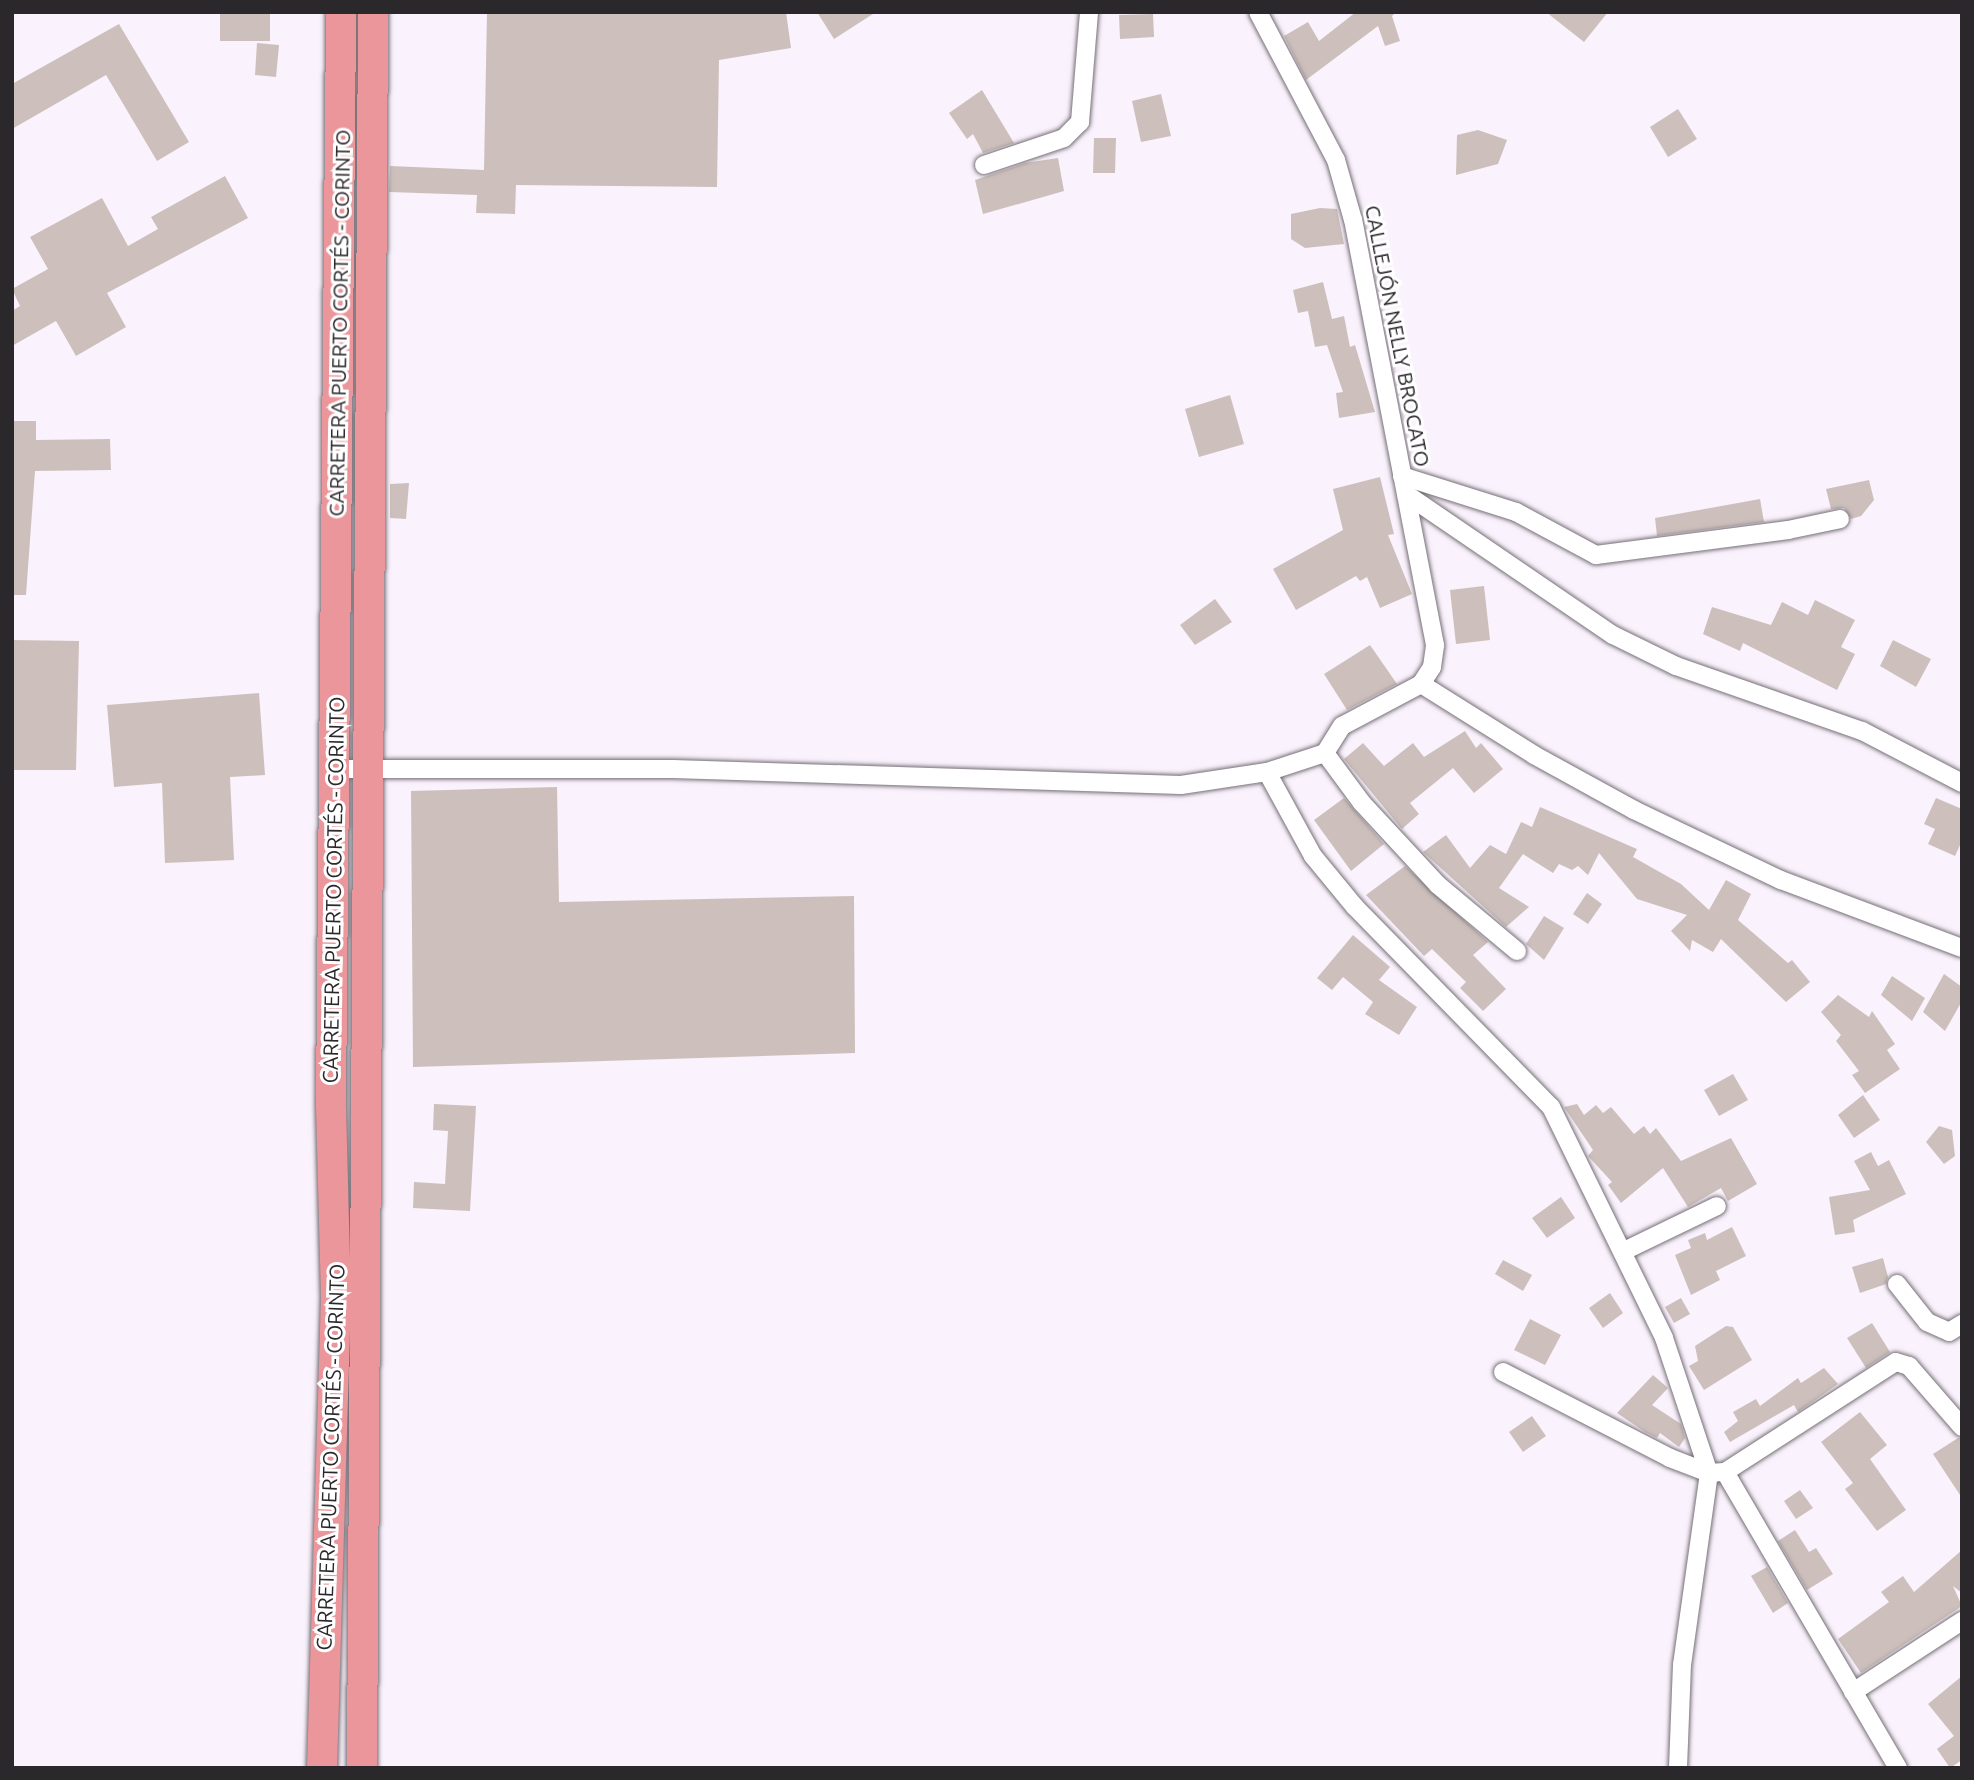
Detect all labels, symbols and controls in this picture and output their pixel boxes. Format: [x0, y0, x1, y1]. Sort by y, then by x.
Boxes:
street label: CARRETERA PUERTO CORTÉS - CORINTO [323, 129, 355, 517]
street label: CALLEJÓN NELLY BROCATO [1360, 203, 1436, 469]
street label: CARRETERA PUERTO CORTÉS - CORINTO [317, 696, 349, 1084]
street label: CARRETERA PUERTO CORTÉS - CORINTO [311, 1263, 349, 1651]

